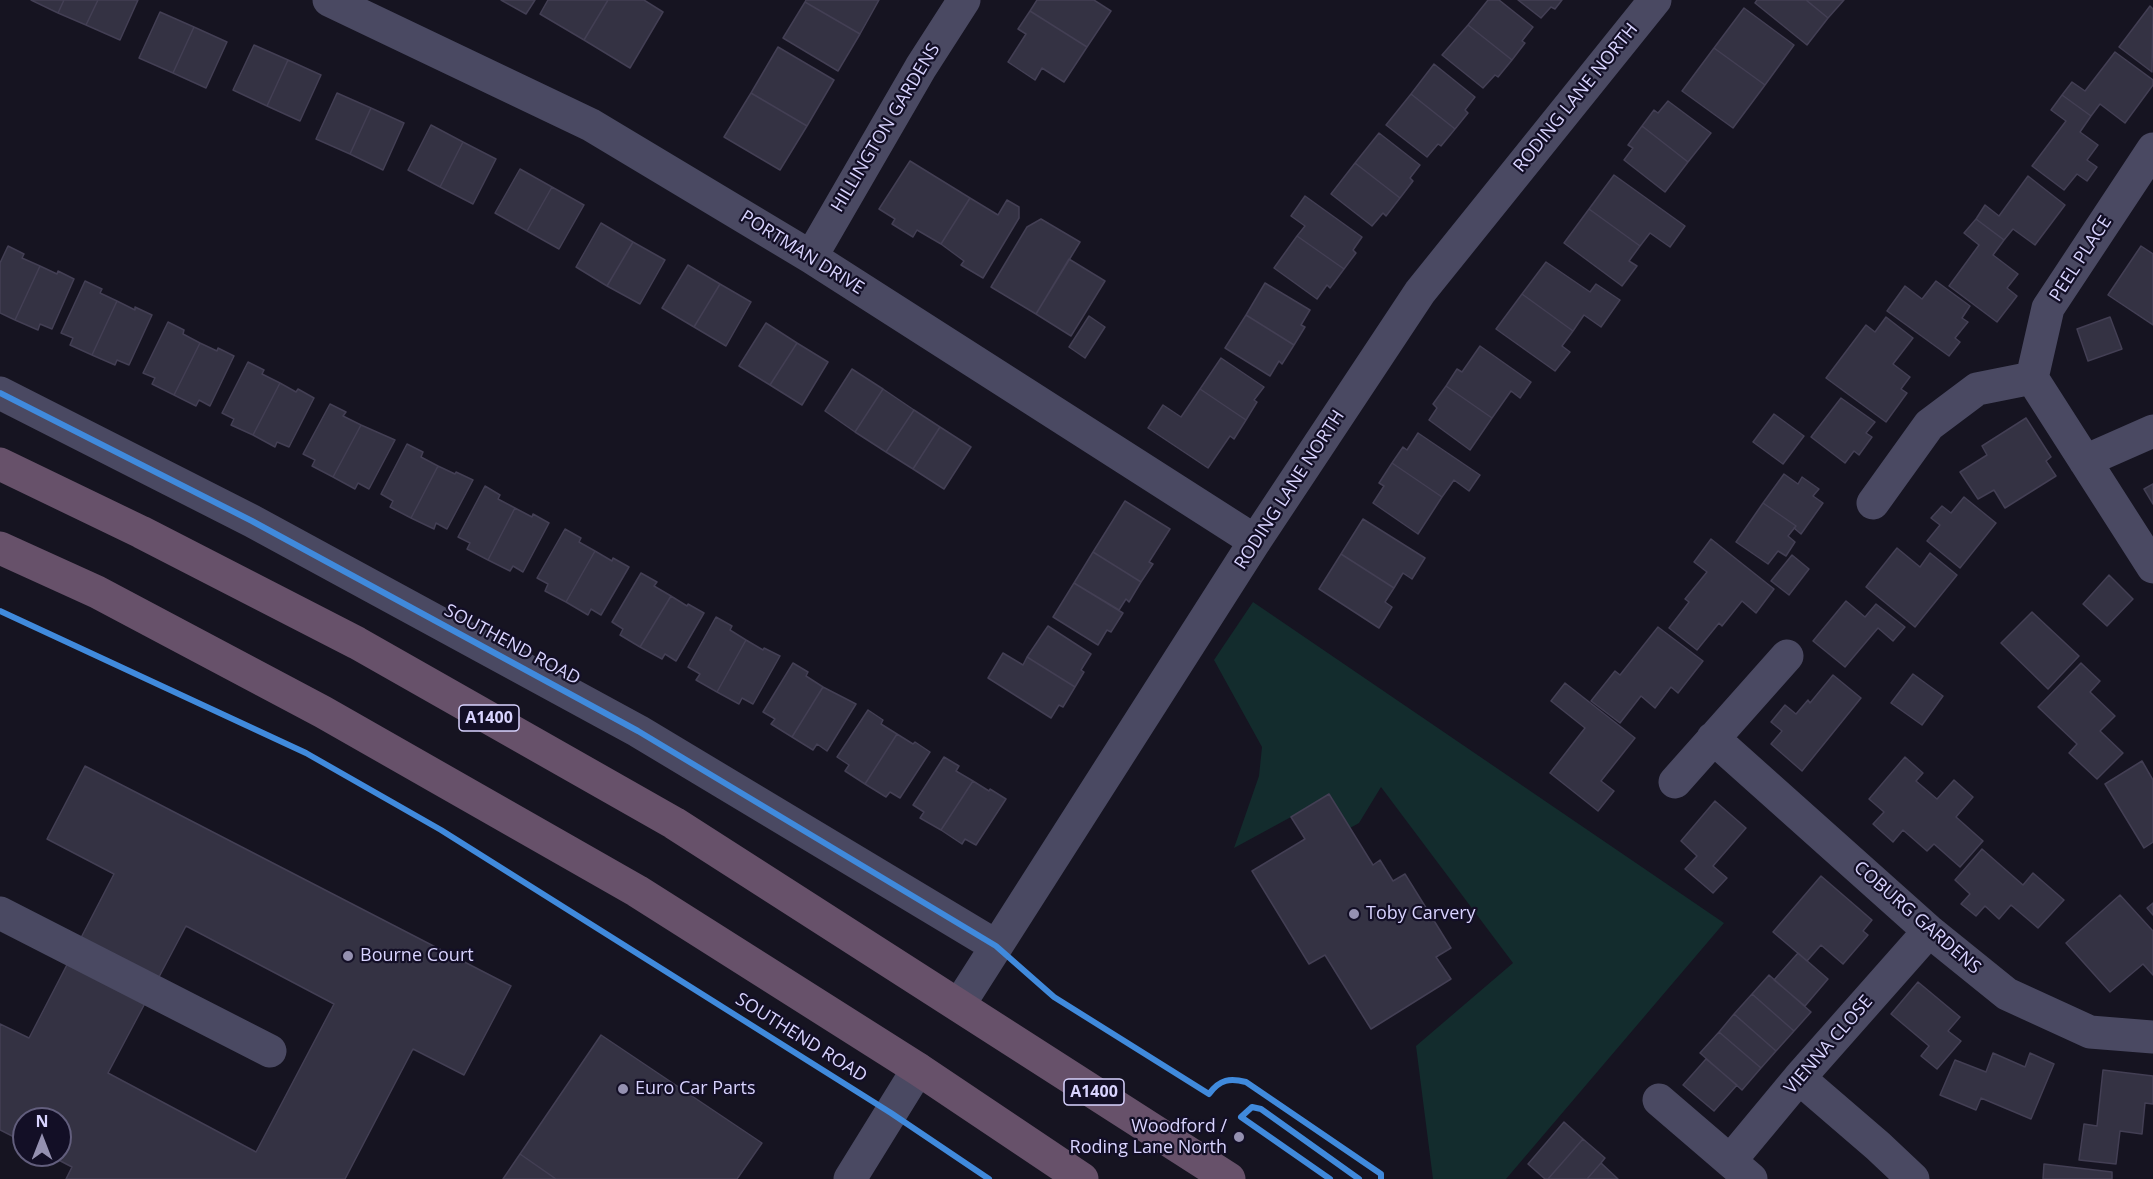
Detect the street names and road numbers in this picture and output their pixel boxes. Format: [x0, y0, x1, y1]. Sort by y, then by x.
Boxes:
street label: RODING LANE NORTH [1509, 19, 1643, 177]
street label: HILLINGTON GARDENS [827, 40, 945, 216]
street label: PORTMAN DRIVE [736, 206, 868, 300]
street label: PEEL PLACE [2045, 212, 2117, 306]
street label: RODING LANE NORTH [1230, 406, 1350, 574]
street label: SOUTHEND ROAD [440, 600, 584, 690]
road number: A1400 [459, 705, 519, 731]
street label: COBURG GARDENS [1849, 857, 1985, 979]
street label: SOUTHEND ROAD [731, 989, 871, 1087]
street label: VIENNA CLOSE [1780, 991, 1878, 1099]
road number: A1400 [1064, 1079, 1124, 1105]

